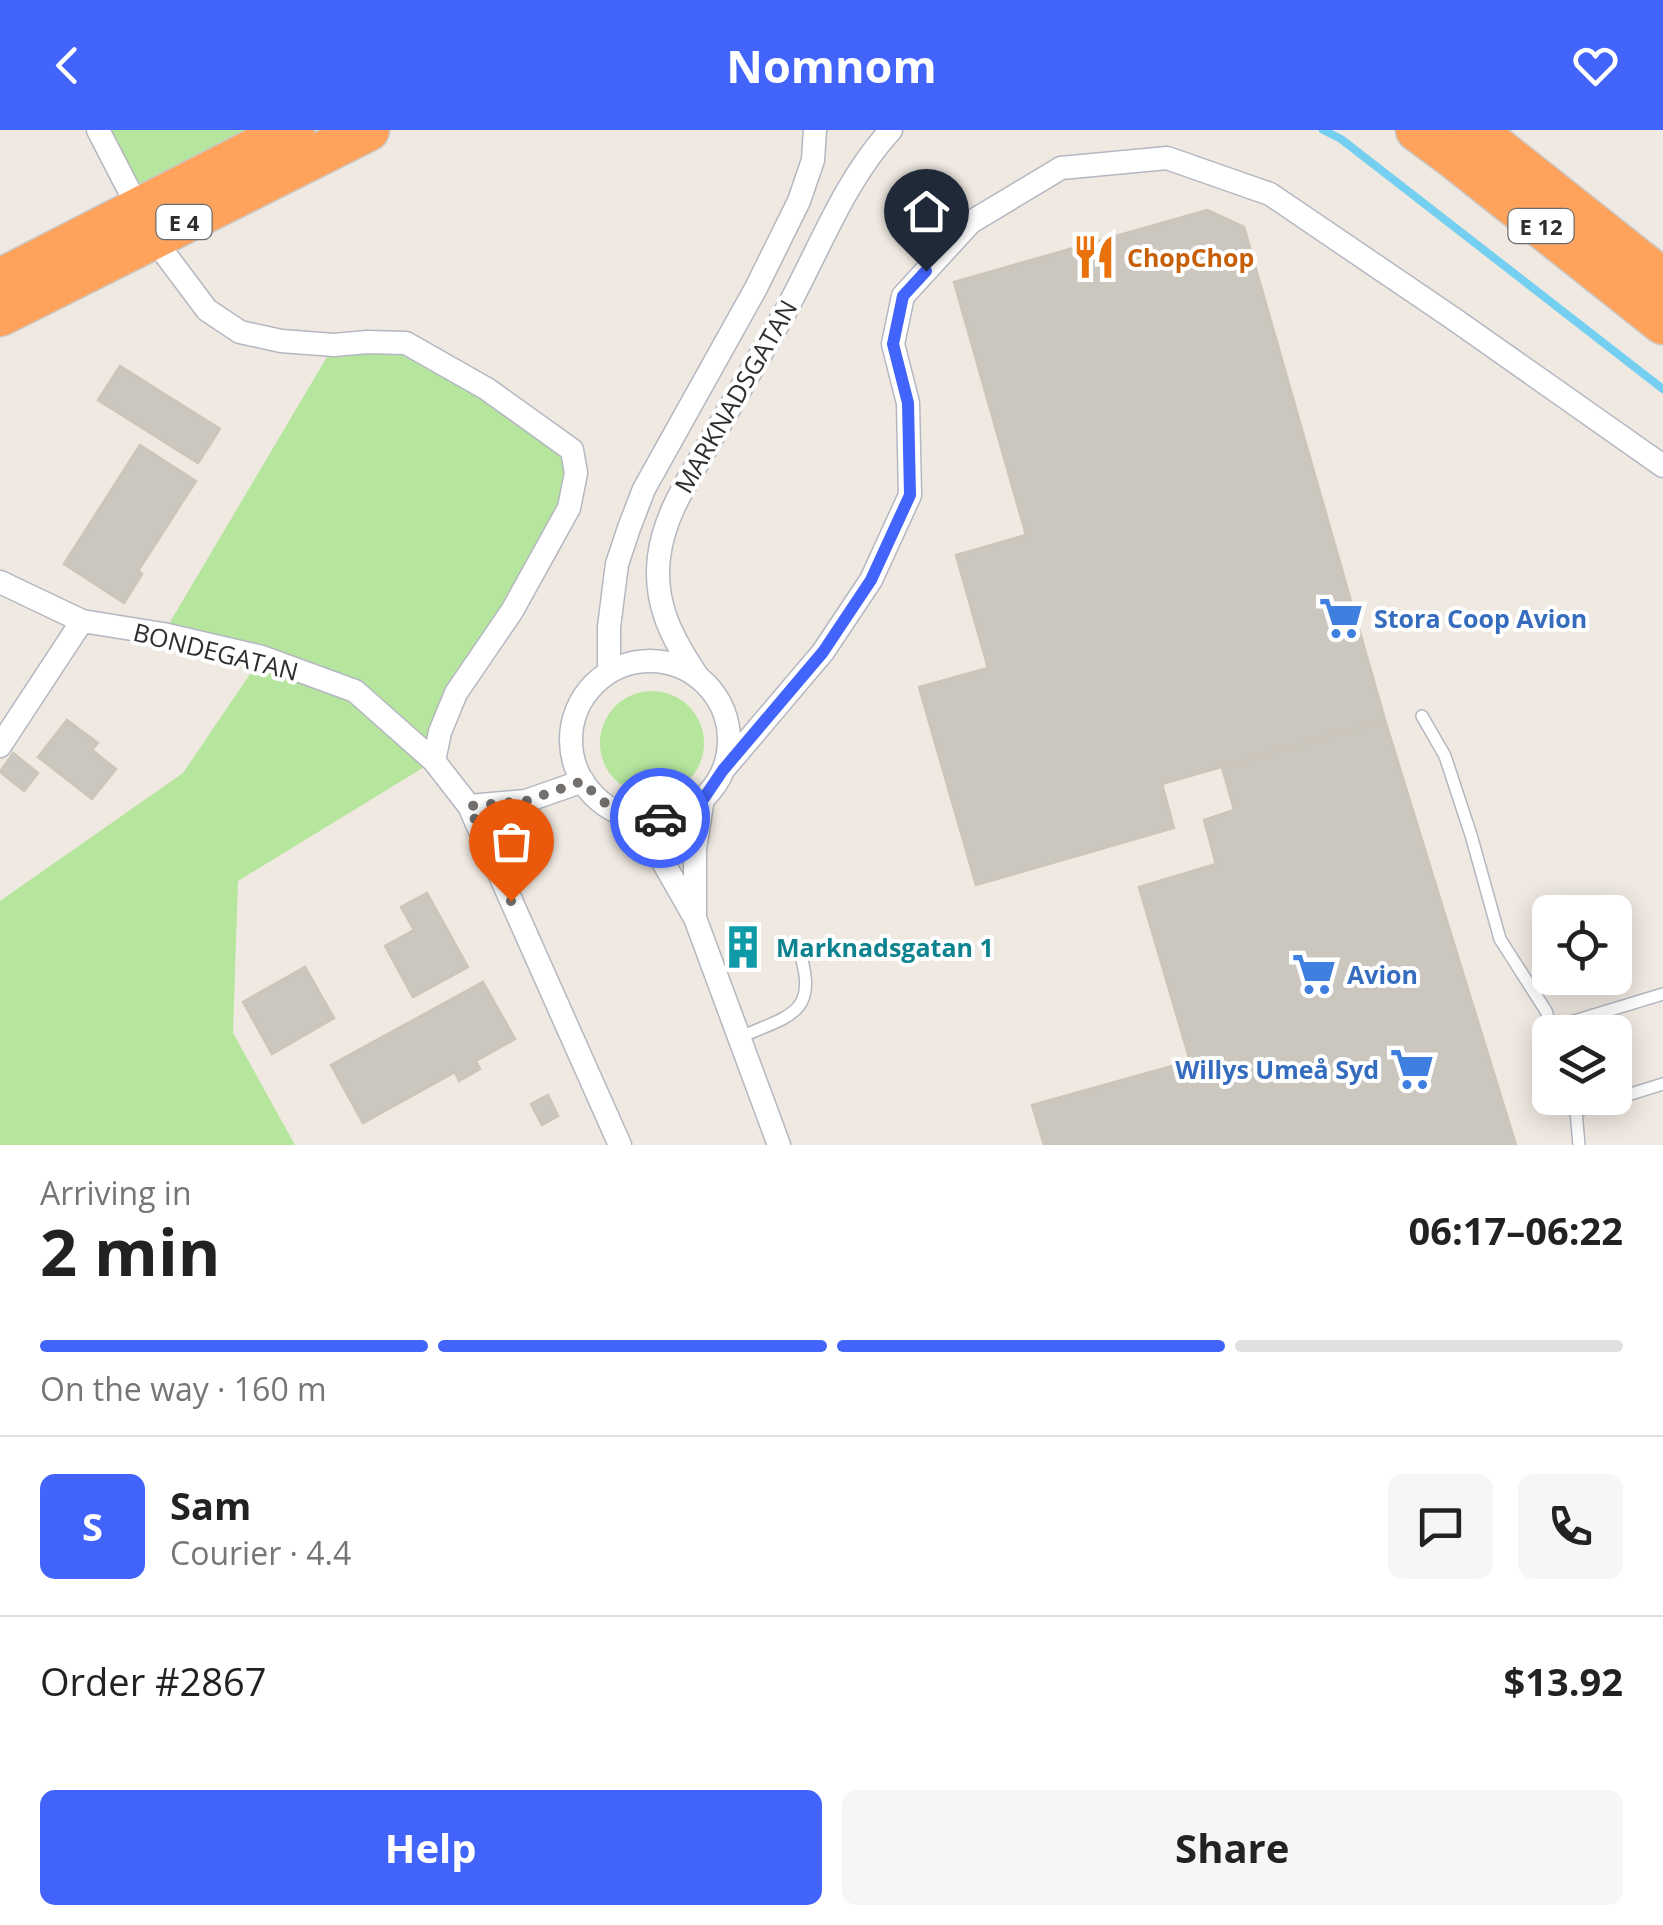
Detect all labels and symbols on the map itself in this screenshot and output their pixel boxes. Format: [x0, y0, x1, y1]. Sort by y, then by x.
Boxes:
pin [884, 169, 969, 272]
road number: E 4 [156, 205, 212, 239]
road number: E 12 [1508, 209, 1574, 243]
restaurant icon: ChopChop [1070, 233, 1118, 281]
place label: ChopChop [1127, 240, 1254, 274]
street label: MARKNADSGATAN [666, 293, 804, 499]
supermarket icon: Stora Coop Avion [1317, 594, 1365, 642]
place label: Stora Coop Avion [1374, 601, 1587, 635]
street label: BONDEGATAN [130, 614, 302, 688]
courier [610, 768, 710, 868]
pin [469, 799, 554, 902]
building icon: Marknadsgatan 1 [719, 923, 767, 971]
place label: Marknadsgatan 1 [776, 930, 994, 964]
supermarket icon: Avion [1290, 950, 1338, 998]
place label: Avion [1347, 957, 1418, 991]
supermarket icon: Willys Umeå Syd [1388, 1045, 1436, 1093]
place label: Willys Umeå Syd [1175, 1052, 1379, 1086]

